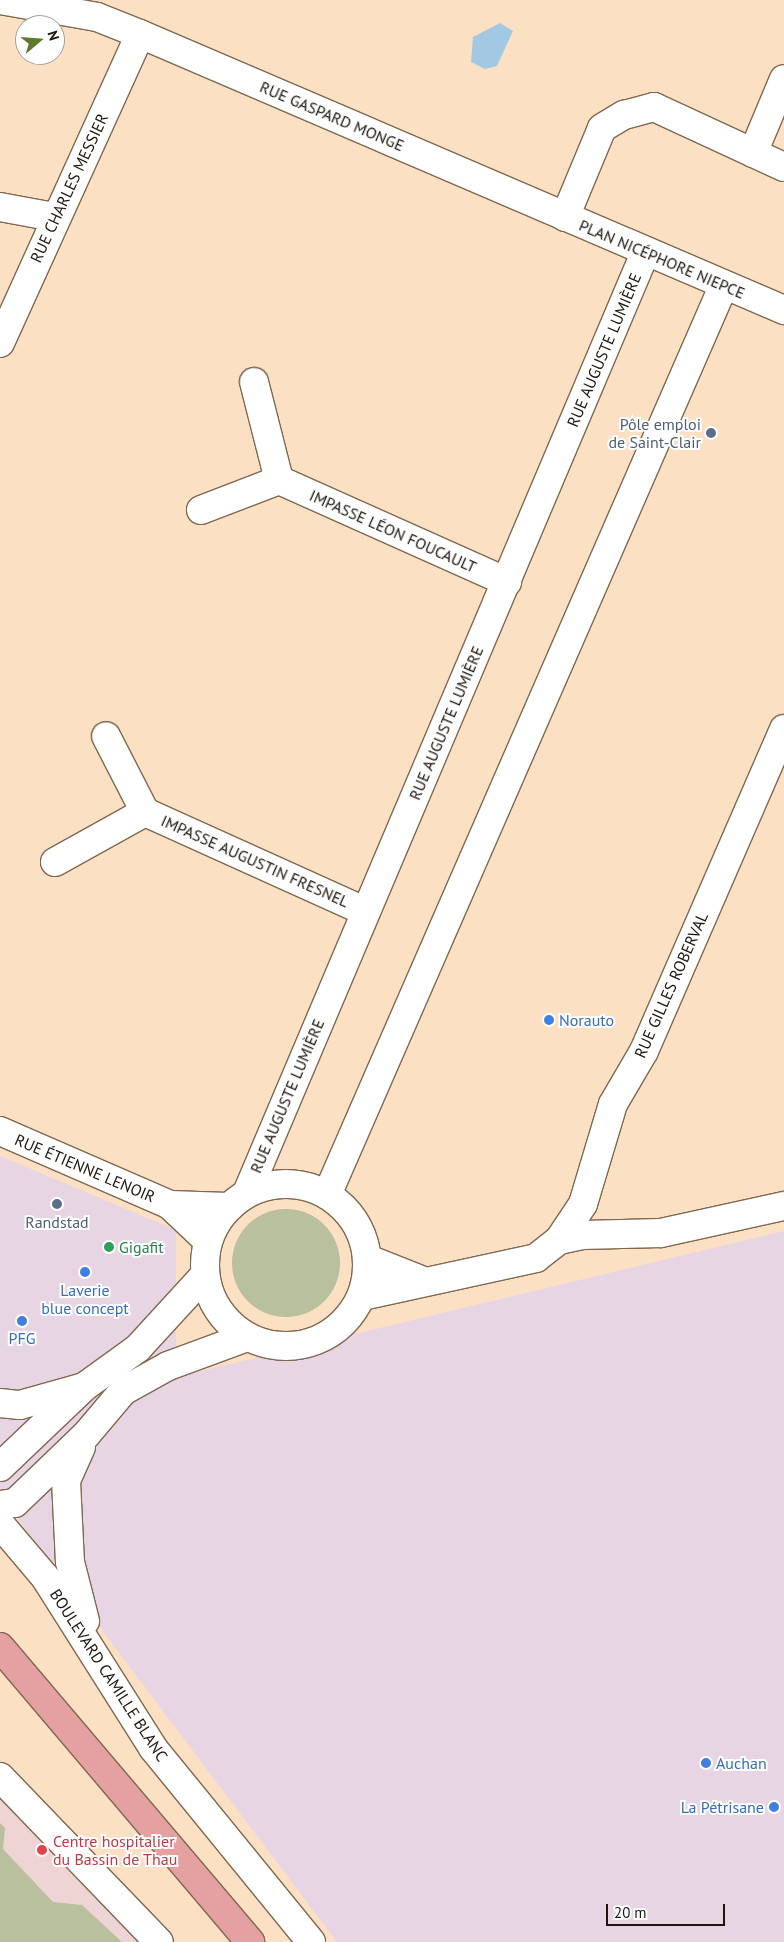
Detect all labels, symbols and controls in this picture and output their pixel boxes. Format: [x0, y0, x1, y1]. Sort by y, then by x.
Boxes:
north arrow [15, 15, 65, 65]
text: N [43, 29, 63, 43]
street label: RUE GASPARD MONGE [257, 77, 407, 155]
street label: RUE CHARLES MESSIER [26, 110, 112, 266]
street label: PLAN NICÉPHORE NIEPCE [576, 215, 748, 303]
street label: RUE AUGUSTE LUMIÈRE [563, 270, 645, 430]
place label: Pôle emploi de Saint-Clair [608, 414, 701, 452]
marker: Pôle emploi de Saint-Clair [705, 427, 717, 439]
street label: IMPASSE LÉON FOUCAULT [307, 486, 479, 576]
street label: RUE AUGUSTE LUMIÈRE [405, 643, 487, 803]
street label: IMPASSE AUGUSTIN FRESNEL [158, 811, 352, 911]
street label: RUE GILLES ROBERVAL [630, 909, 712, 1061]
place label: Norauto [559, 1010, 614, 1030]
marker: Norauto [543, 1014, 555, 1026]
street label: RUE AUGUSTE LUMIÈRE [246, 1016, 328, 1176]
street label: RUE ÉTIENNE LENOIR [12, 1130, 158, 1206]
marker: Randstad [51, 1198, 63, 1210]
place label: Randstad [25, 1212, 89, 1232]
place label: Gigafit [119, 1237, 164, 1257]
marker: Gigafit [103, 1241, 115, 1253]
marker: Laverie blue concept [79, 1266, 91, 1278]
place label: Laverie blue concept [41, 1280, 129, 1318]
marker: PFG [16, 1315, 28, 1327]
place label: PFG [8, 1328, 36, 1348]
street label: BOULEVARD CAMILLE BLANC [46, 1585, 172, 1765]
place label: Auchan [716, 1753, 767, 1773]
marker: Auchan [700, 1757, 712, 1769]
place label: La Pétrisane [681, 1797, 764, 1817]
marker: La Pétrisane [768, 1801, 780, 1813]
place label: Centre hospitalier du Bassin de Thau [53, 1831, 178, 1869]
marker: Centre hospitalier du Bassin de Thau [35, 1843, 49, 1857]
scale bar [609, 1894, 728, 1926]
text: 20 m [614, 1903, 647, 1922]

